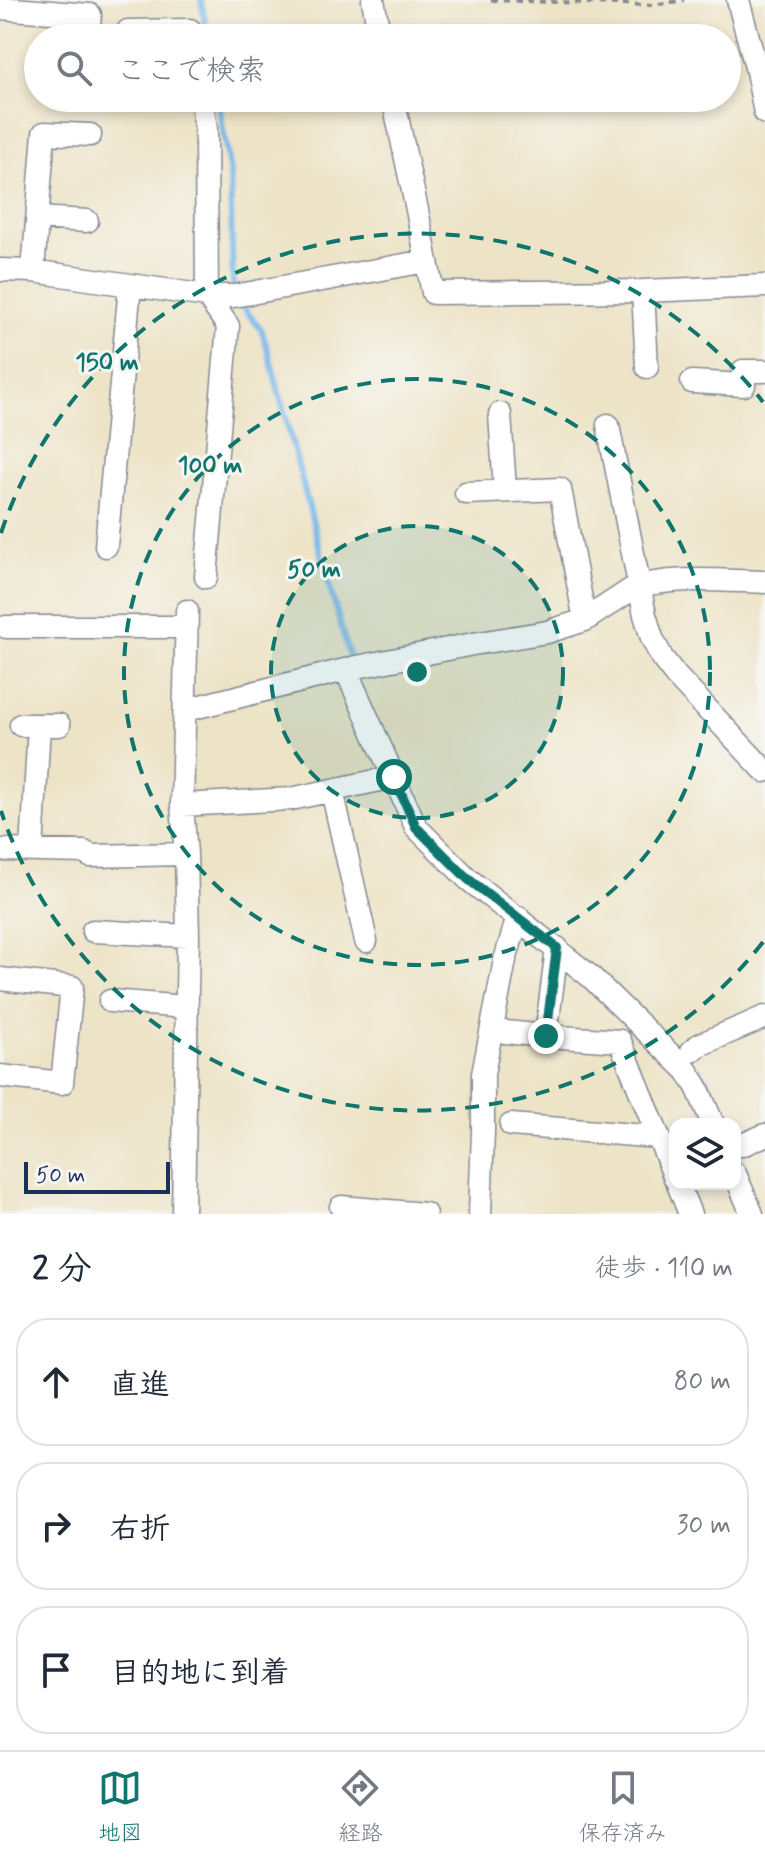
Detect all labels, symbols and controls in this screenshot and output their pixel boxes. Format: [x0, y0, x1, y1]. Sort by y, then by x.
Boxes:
search box [24, 24, 741, 112]
icon: search [52, 46, 96, 90]
text: ここで検索 [116, 52, 266, 91]
text: 150 m [75, 348, 139, 379]
text: 100 m [178, 451, 242, 482]
text: 50 m [287, 555, 341, 586]
centre of rings [403, 658, 431, 686]
route start [376, 759, 412, 795]
route end [528, 1018, 564, 1054]
map controls [669, 1118, 741, 1190]
button: layers [669, 1118, 741, 1190]
scale bar [24, 1158, 170, 1194]
text: 50 m [36, 1162, 85, 1190]
text: 2 分 [32, 1247, 92, 1292]
text: 徒歩 · 110 m [595, 1252, 733, 1286]
icon: ahead [34, 1360, 78, 1404]
text: 80 m [674, 1365, 731, 1399]
text: 直進 [110, 1366, 170, 1405]
icon: right [34, 1504, 78, 1548]
text: 30 m [677, 1509, 731, 1543]
text: 右折 [110, 1510, 170, 1549]
icon: arrive [34, 1648, 78, 1692]
text: 目的地に到着 [110, 1654, 290, 1693]
tab: 地図 [98, 1766, 142, 1848]
tab: 経路 [338, 1766, 383, 1848]
tab: 保存済み [579, 1766, 667, 1848]

